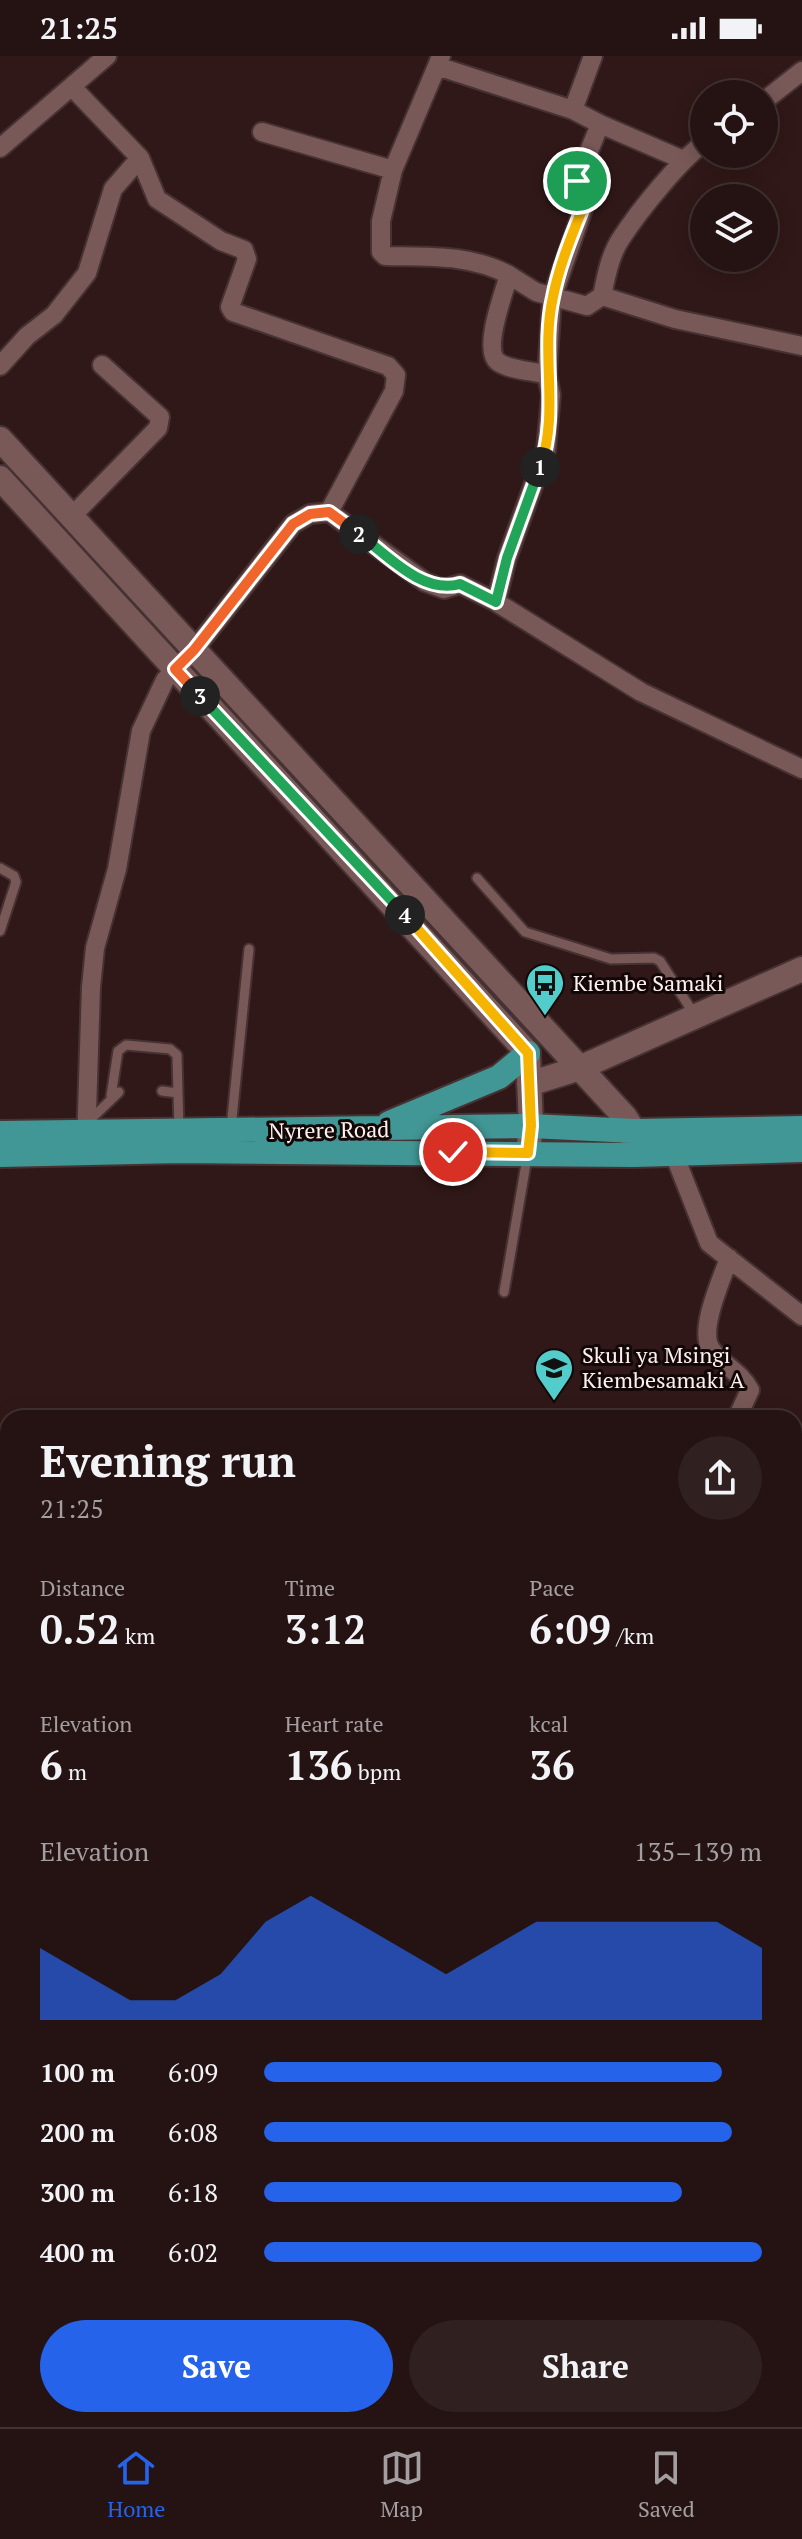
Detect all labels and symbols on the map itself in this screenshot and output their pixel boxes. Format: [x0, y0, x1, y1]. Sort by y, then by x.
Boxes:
pin [543, 147, 611, 215]
pin: 1 [520, 447, 560, 487]
pin: 2 [339, 514, 379, 554]
pin: 3 [180, 676, 220, 716]
pin: 4 [385, 895, 425, 935]
bus stop icon: Kiembe Samaki [524, 962, 566, 1017]
place label: Kiembe Samaki [573, 968, 723, 997]
street label: Nyrere Road [268, 1114, 390, 1145]
pin [419, 1118, 487, 1186]
place label: Skuli ya Msingi Kiembesamaki A [582, 1340, 746, 1394]
school or university icon: Skuli ya Msingi Kiembesamaki A [533, 1347, 575, 1402]

